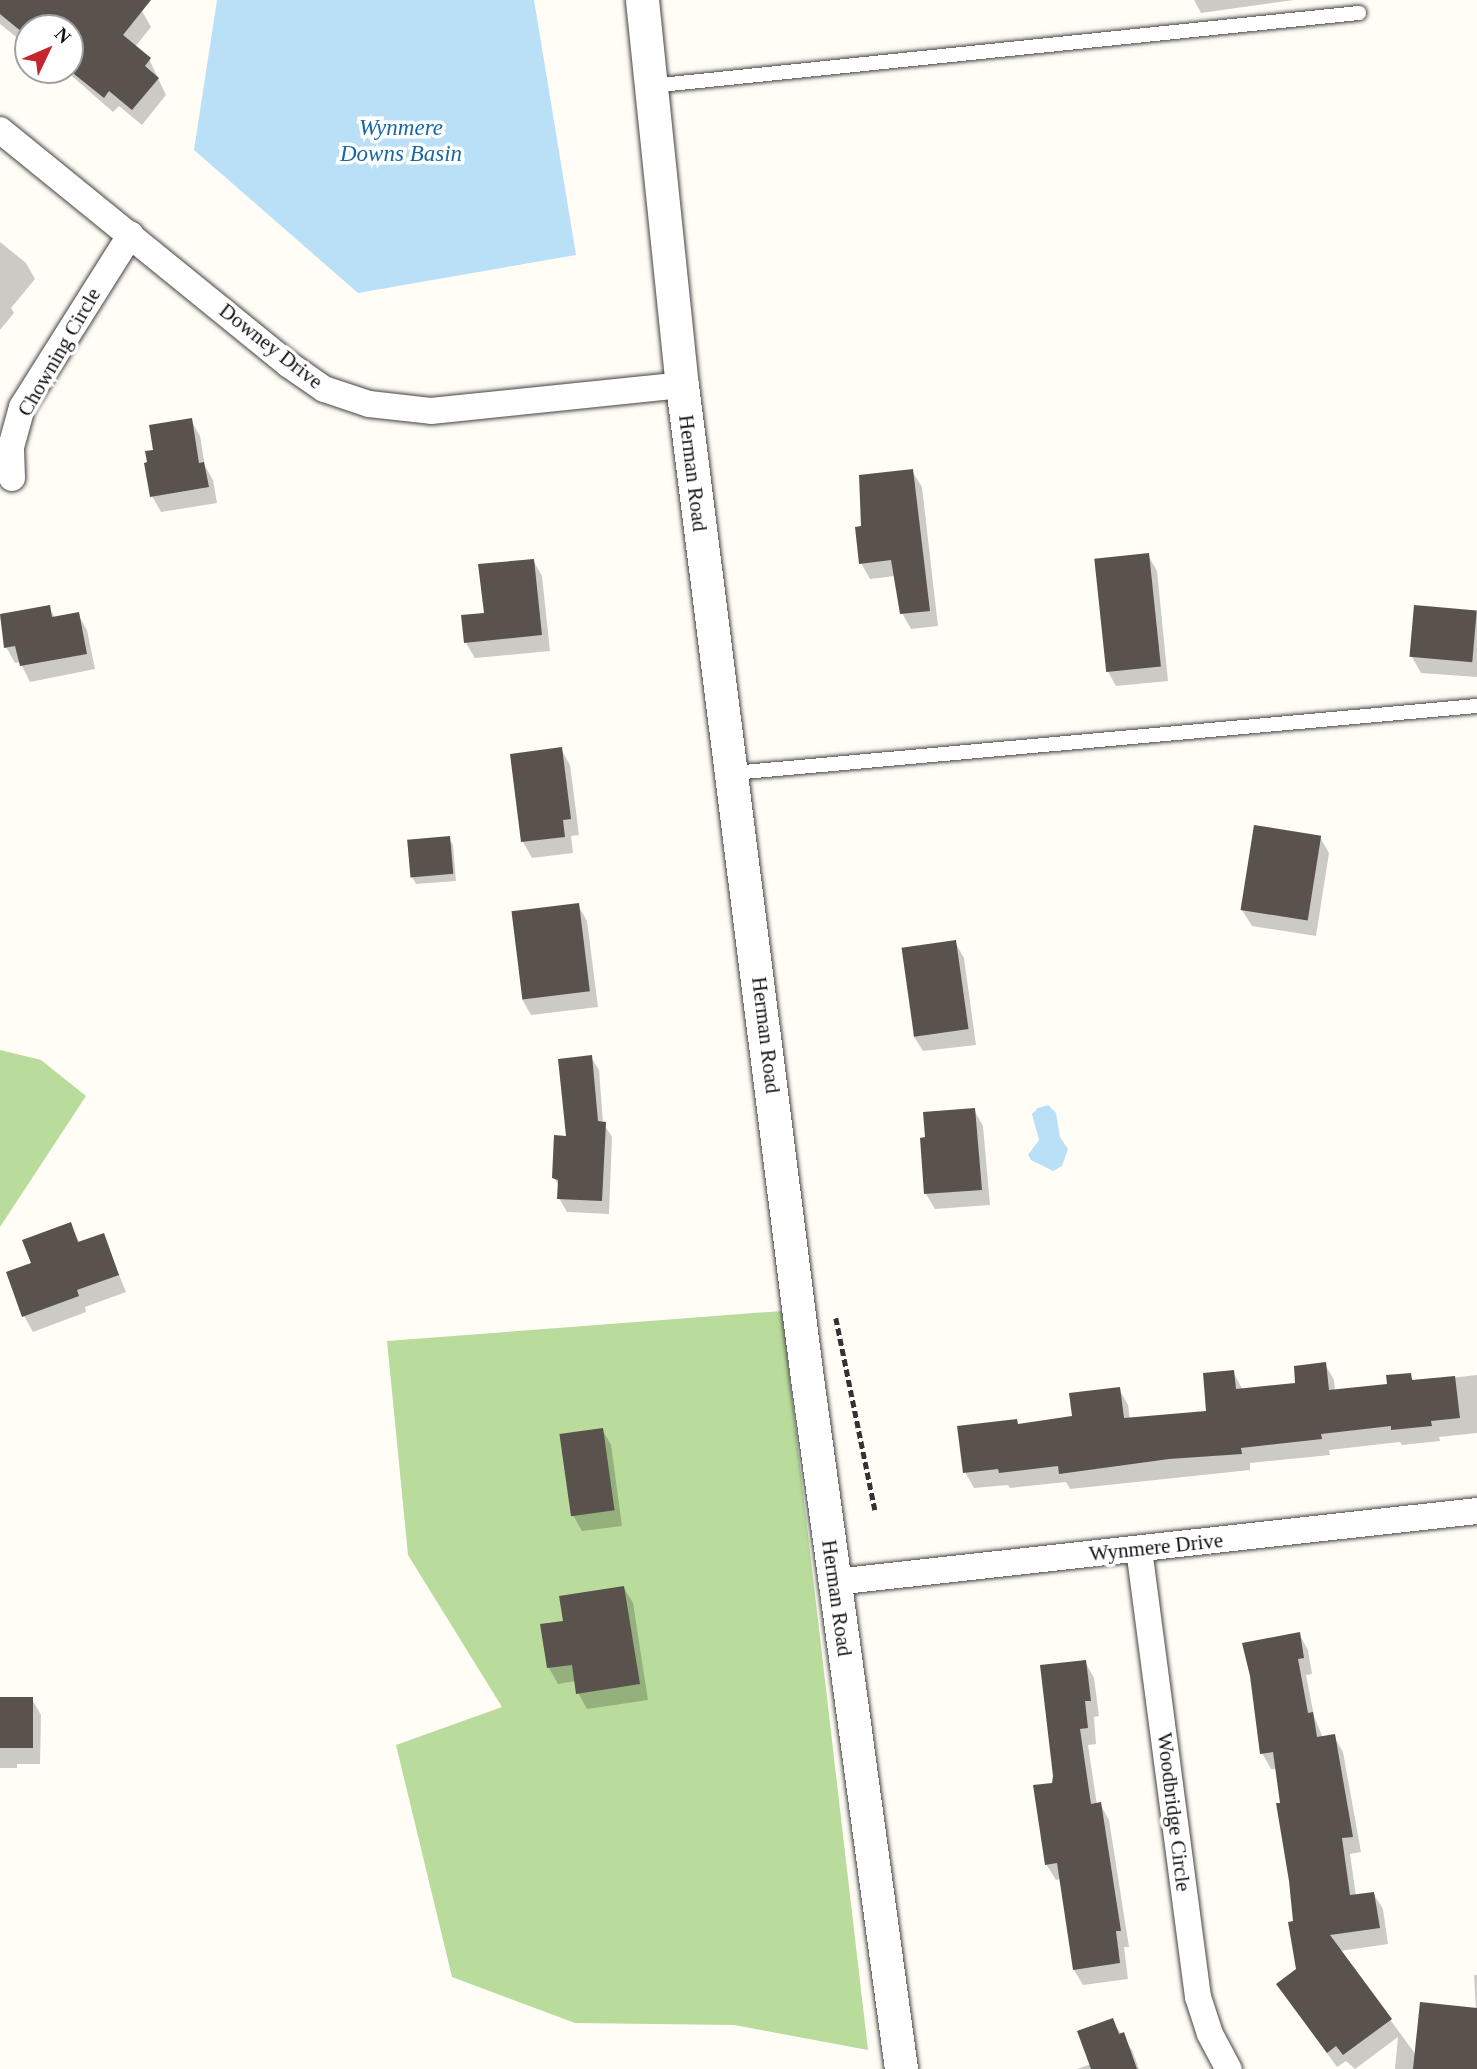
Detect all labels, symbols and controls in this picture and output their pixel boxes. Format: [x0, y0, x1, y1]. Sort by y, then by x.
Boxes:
north arrow [14, 14, 84, 84]
text: N [51, 23, 75, 48]
water label: Wynmere Downs Basin [340, 114, 462, 168]
street label: Chowning Circle [12, 283, 106, 421]
street label: Downey Drive [214, 298, 328, 394]
street label: Herman Road [673, 413, 713, 533]
street label: Herman Road [746, 975, 786, 1095]
street label: Wynmere Drive [1088, 1527, 1224, 1567]
street label: Herman Road [816, 1538, 858, 1658]
street label: Woodbridge Circle [1152, 1731, 1196, 1893]

